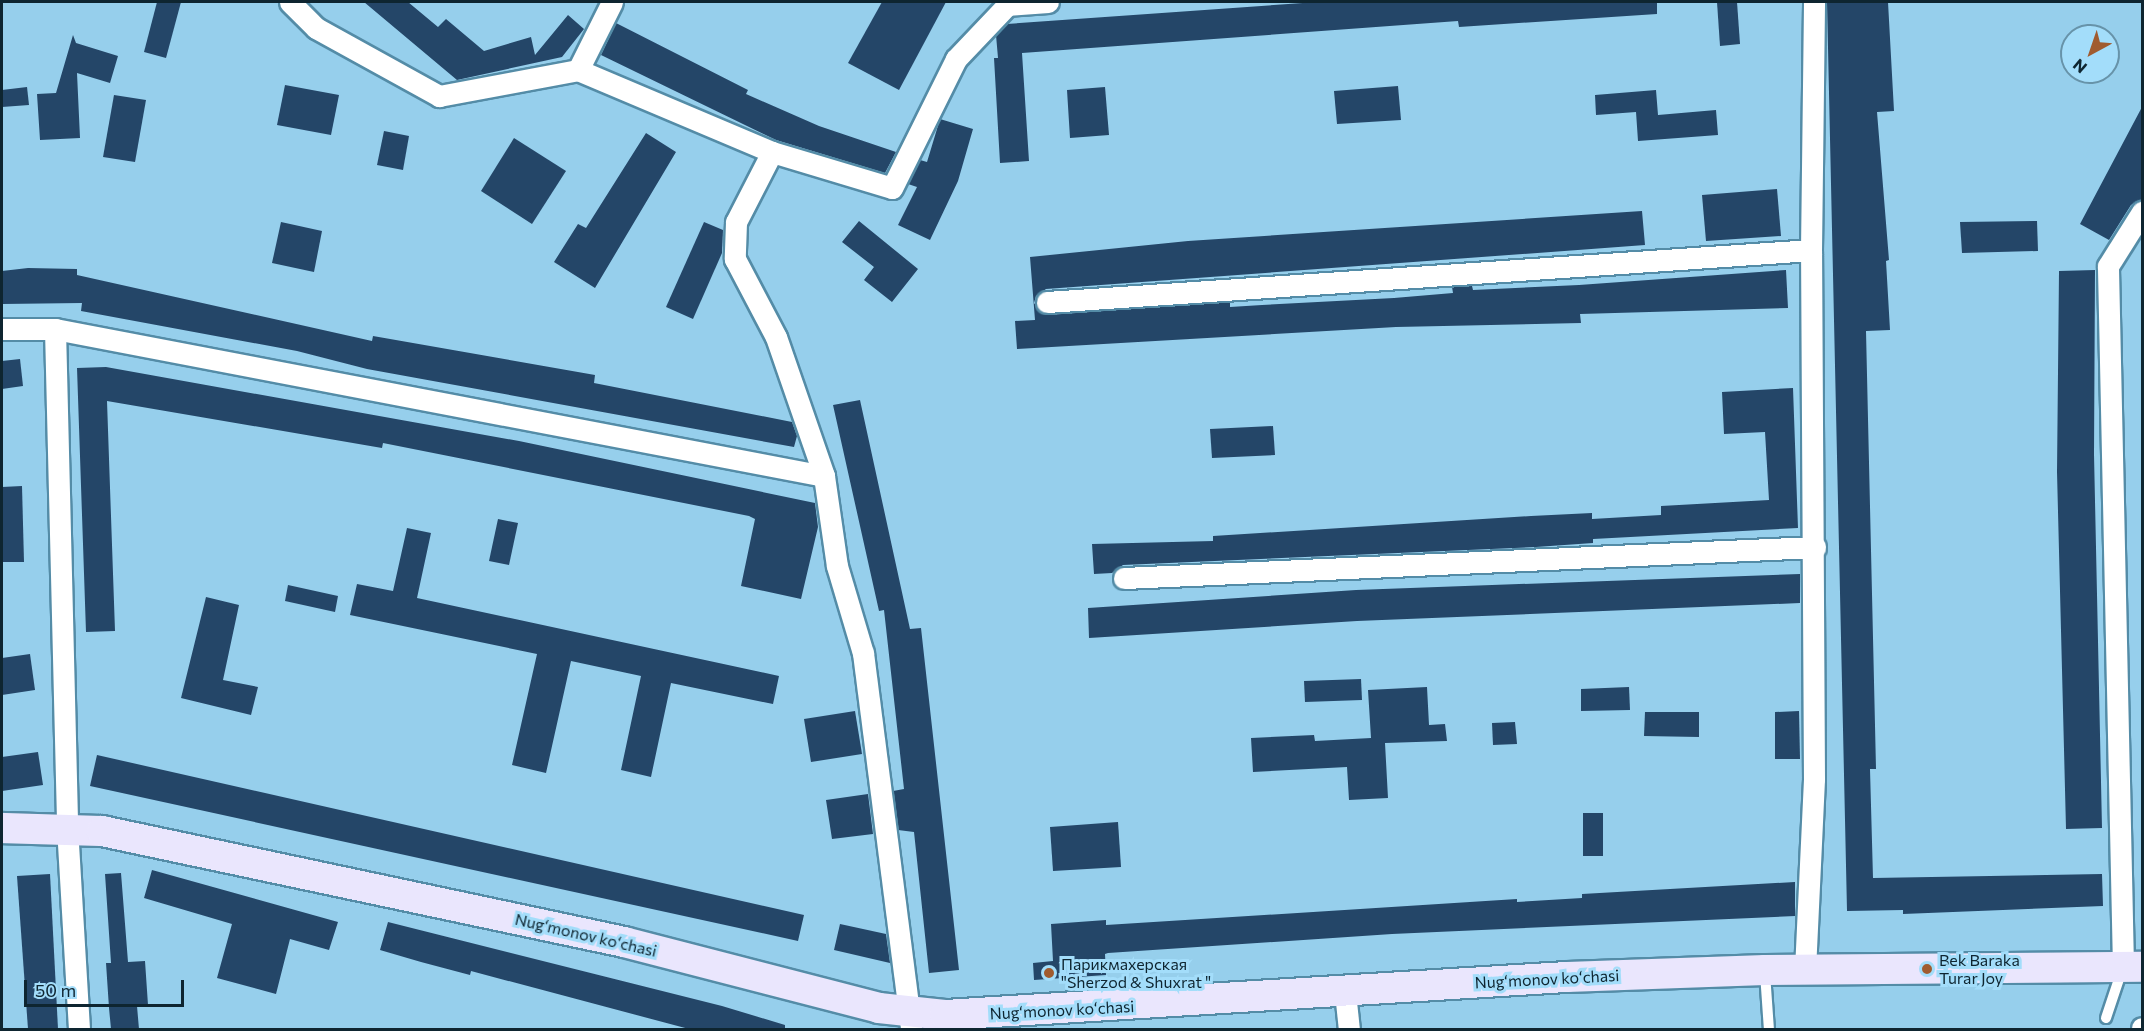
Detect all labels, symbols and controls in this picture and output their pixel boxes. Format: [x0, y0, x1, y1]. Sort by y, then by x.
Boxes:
north arrow [2060, 24, 2120, 84]
text: N [2069, 56, 2090, 78]
street label: Nugʻmonov koʻchasi [513, 909, 659, 961]
place label: Bek Baraka Turar Joy [1939, 950, 2020, 988]
place label: Парикмахерская "Sherzod & Shuxrat " [1061, 954, 1211, 992]
marker: Bek Baraka Turar Joy [1920, 962, 1934, 976]
marker: Парикмахерская "Sherzod & Shuxrat " [1042, 966, 1056, 980]
street label: Nugʻmonov koʻchasi [1474, 966, 1620, 992]
scale bar [27, 968, 188, 1006]
text: 50 m [35, 979, 76, 1001]
street label: Nugʻmonov koʻchasi [989, 997, 1135, 1023]

